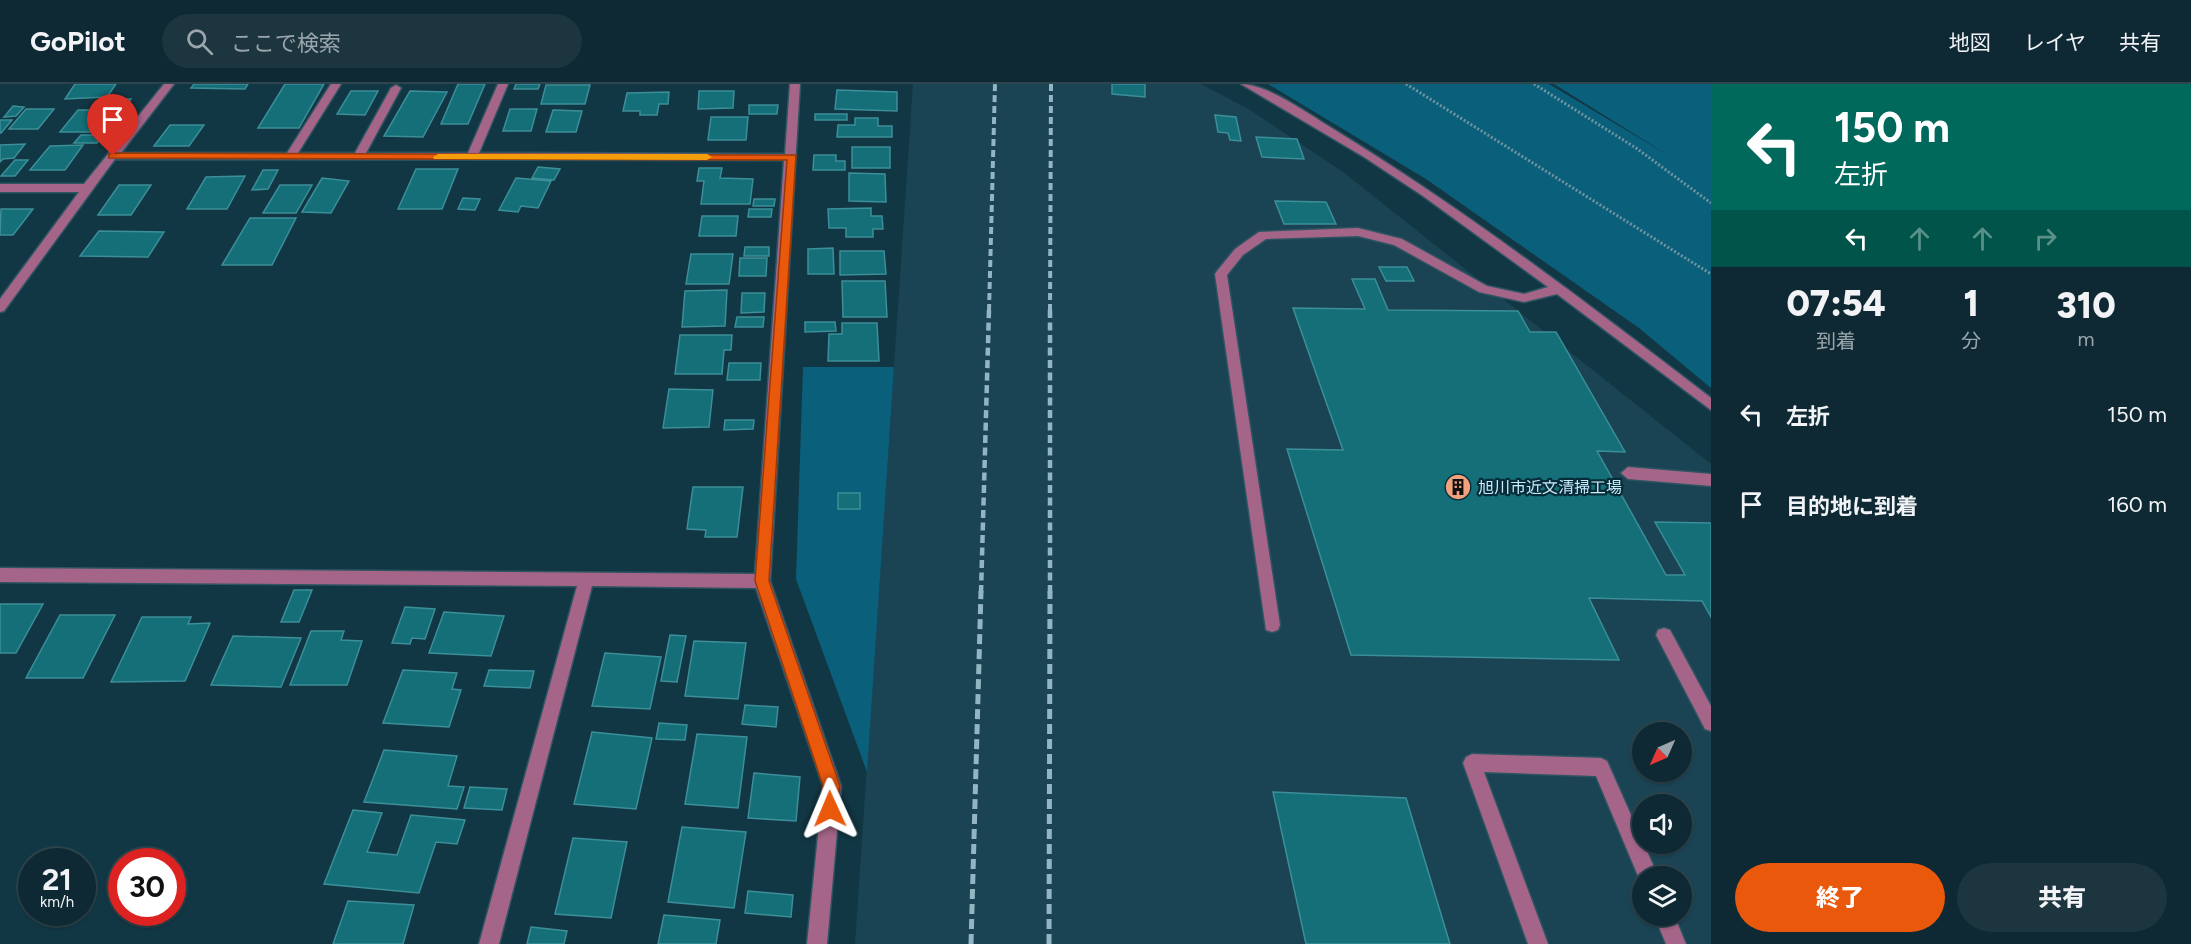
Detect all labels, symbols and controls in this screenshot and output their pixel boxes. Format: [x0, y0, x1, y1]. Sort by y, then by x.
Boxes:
search box [162, 14, 582, 68]
text: GoPilot [30, 24, 126, 58]
icon: search [183, 25, 216, 58]
text: ここで検索 [231, 30, 341, 57]
text: 地図 [1949, 30, 1991, 55]
text: レイヤ [2024, 30, 2086, 55]
text: 共有 [2119, 30, 2161, 55]
pin [87, 94, 138, 156]
text: 150 m [1834, 102, 1950, 153]
icon: arrive [96, 103, 129, 136]
icon: left [1735, 108, 1813, 186]
text: 左折 [1834, 158, 1888, 191]
icon: left [1840, 222, 1873, 255]
icon: ahead [1903, 222, 1936, 255]
icon: ahead [1966, 222, 1999, 255]
icon: right [2029, 222, 2062, 255]
text: 07:54 [1786, 282, 1886, 325]
text: 1 [1964, 282, 1979, 325]
text: 310 [2057, 284, 2116, 327]
text: m [2078, 327, 2095, 351]
text: 到着 [1816, 329, 1856, 353]
text: 分 [1961, 329, 1981, 353]
icon: left [1735, 398, 1768, 431]
text: 150 m [2107, 401, 2167, 428]
text: 左折 [1786, 403, 1830, 430]
building icon: 旭川市近文清掃工場 [1443, 472, 1473, 502]
place label: 旭川市近文清掃工場 [1478, 478, 1622, 497]
icon: arrive [1735, 488, 1768, 521]
text: 160 m [2107, 491, 2167, 518]
text: 目的地に到着 [1786, 493, 1918, 520]
north arrow [1632, 722, 1692, 782]
map controls [1632, 722, 1692, 926]
position arrow [798, 777, 862, 841]
button: sound [1632, 794, 1692, 854]
speed limit sign: 30 [108, 848, 186, 926]
text: 21 [42, 861, 72, 898]
button: 終了 [1735, 863, 1945, 932]
button: 共有 [1957, 863, 2167, 932]
button: layers [1632, 866, 1692, 926]
text: km/h [40, 893, 74, 911]

